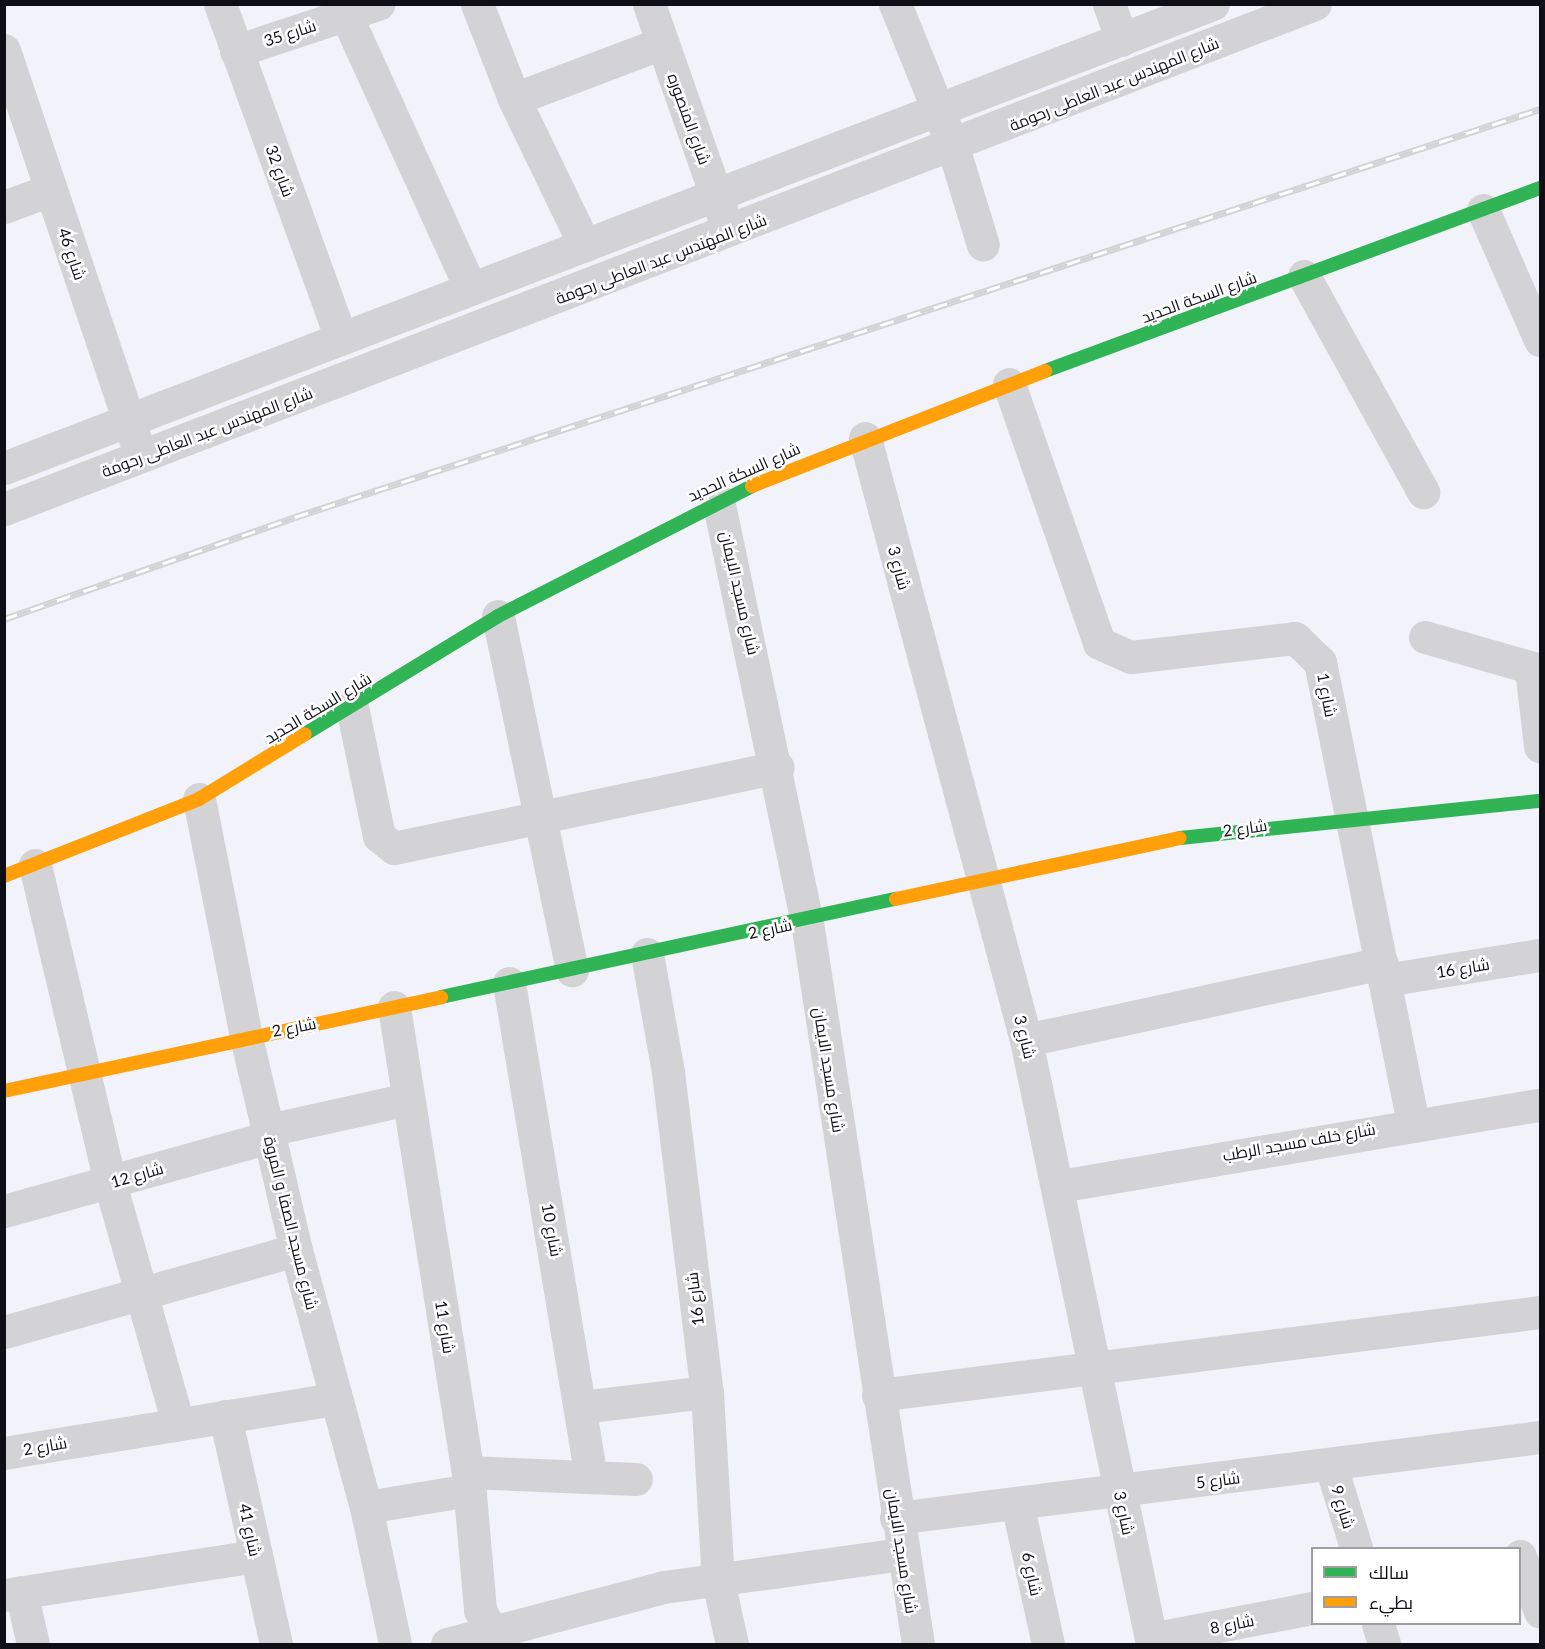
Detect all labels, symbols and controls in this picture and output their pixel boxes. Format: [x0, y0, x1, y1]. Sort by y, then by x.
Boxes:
street label: شارع 35 [262, 16, 318, 50]
street label: شارع المهندس عبد العاطى رحومة [1006, 33, 1222, 135]
street label: شارع المنصوره [664, 71, 714, 167]
street label: شارع 32 [262, 143, 298, 199]
street label: شارع المهندس عبد العاطى رحومة [553, 210, 769, 308]
street label: شارع 46 [54, 226, 90, 282]
street label: شارع السكة الحديد [1139, 267, 1259, 327]
street label: شارع المهندس عبد العاطى رحومة [99, 383, 315, 481]
street label: شارع السكة الحديد [685, 439, 803, 505]
street label: شارع مسجد الايمان [716, 529, 764, 657]
street label: شارع 3 [884, 544, 914, 592]
street label: شارع السكة الحديد [261, 669, 375, 747]
street label: شارع 1 [1313, 671, 1341, 719]
street label: شارع 2 [1222, 815, 1268, 841]
street label: شارع 2 [746, 915, 794, 943]
street label: شارع 16 [1435, 954, 1491, 982]
street label: شارع مسجد الايمان [810, 1006, 848, 1134]
street label: شارع 2 [270, 1013, 318, 1041]
street label: شارع 3 [1010, 1013, 1040, 1061]
street label: شارع خلف مسجد الرطب [1221, 1119, 1377, 1165]
street label: شارع مسجد الصفا و المروة [260, 1134, 322, 1312]
street label: شارع 12 [109, 1158, 165, 1192]
street label: شارع 10 [538, 1202, 566, 1258]
street label: شارع 16 [682, 1271, 708, 1327]
street label: شارع 11 [431, 1299, 459, 1355]
street label: شارع 2 [21, 1433, 69, 1459]
street label: شارع 5 [1195, 1468, 1241, 1492]
street label: شارع 9 [1327, 1483, 1359, 1531]
street label: شارع مسجد الايمان [883, 1487, 921, 1615]
street label: شارع 3 [1110, 1489, 1138, 1537]
street label: شارع 41 [235, 1502, 265, 1558]
legend [1311, 1547, 1521, 1625]
street label: شارع 6 [1018, 1550, 1046, 1598]
text: سالك [1369, 1561, 1409, 1583]
text: بطيء [1369, 1591, 1413, 1613]
street label: شارع 8 [1208, 1610, 1256, 1638]

